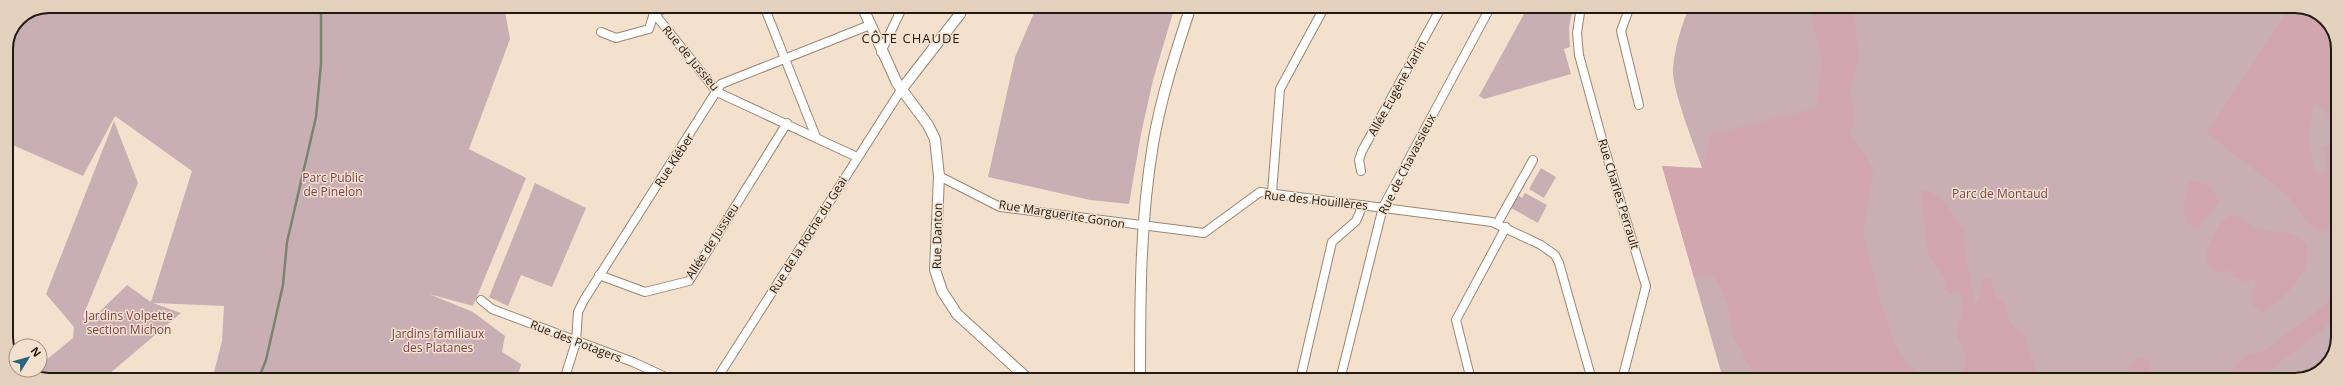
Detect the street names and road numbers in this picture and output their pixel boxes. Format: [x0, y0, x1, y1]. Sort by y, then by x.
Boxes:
street label: Rue de Jussieu [658, 22, 724, 94]
street label: Allée Eugène Varlin [1364, 37, 1430, 139]
street label: Rue de Chavassieux [1374, 110, 1440, 217]
street label: Rue Kléber [650, 130, 698, 190]
street label: Rue Charles Perrault [1594, 137, 1644, 251]
street label: Rue de la Roche du Geai [765, 173, 851, 297]
street label: Rue des Houillères [1263, 186, 1369, 214]
street label: Rue Marguerite Gonon [998, 196, 1126, 232]
street label: Allée de Jussieu [681, 200, 743, 282]
street label: Rue Danton [928, 203, 946, 269]
street label: Rue des Potagers [528, 316, 624, 366]

